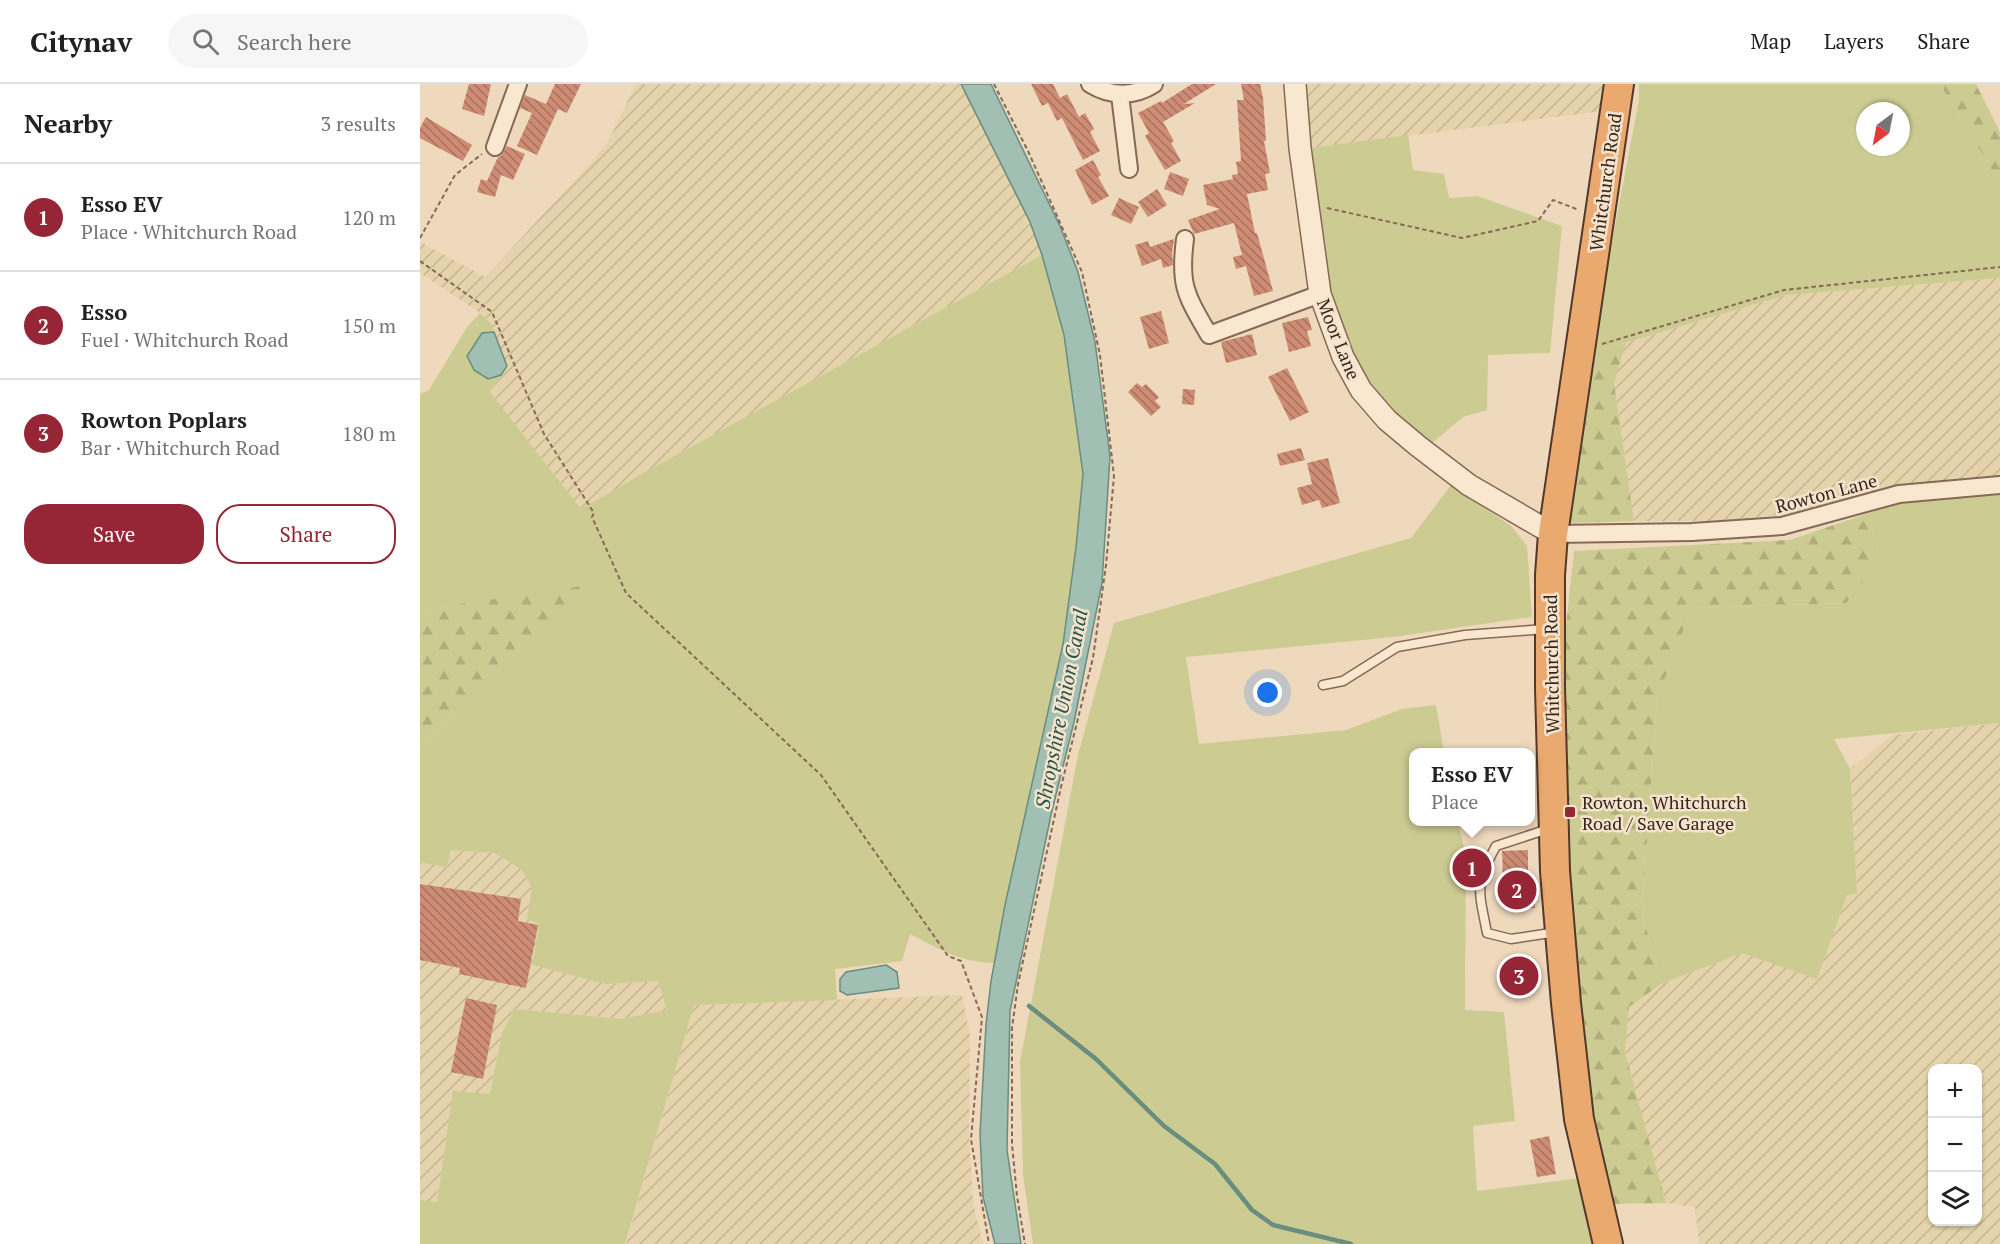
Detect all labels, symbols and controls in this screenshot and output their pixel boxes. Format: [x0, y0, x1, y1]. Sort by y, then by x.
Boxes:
search box [168, 14, 588, 68]
text: Citynav [30, 23, 132, 60]
icon: search [189, 25, 222, 58]
text: Search here [237, 27, 352, 56]
text: Map [1750, 27, 1791, 55]
text: Layers [1824, 27, 1884, 55]
text: Share [1917, 27, 1970, 55]
north arrow [1856, 102, 1910, 156]
text: Nearby [24, 106, 112, 140]
text: 3 results [321, 110, 396, 137]
street label: Whitchurch Road [1583, 111, 1627, 253]
text: Esso EV [81, 189, 163, 218]
text: 1 [38, 204, 49, 231]
text: 120 m [342, 204, 396, 231]
text: Place · Whitchurch Road [81, 218, 297, 245]
street label: Moor Lane [1312, 295, 1366, 383]
text: Esso [81, 297, 127, 326]
text: 2 [38, 312, 49, 339]
text: 150 m [342, 312, 396, 339]
text: Fuel · Whitchurch Road [81, 326, 289, 353]
text: Rowton Poplars [81, 405, 247, 434]
text: 3 [38, 420, 49, 447]
text: 180 m [342, 420, 396, 447]
text: Bar · Whitchurch Road [81, 434, 280, 461]
street label: Rowton Lane [1772, 468, 1880, 518]
button: Save [24, 504, 204, 564]
button: Share [216, 504, 396, 564]
street label: Whitchurch Road [1538, 594, 1564, 734]
water label: Shropshire Union Canal [1028, 606, 1094, 811]
your location [1253, 678, 1282, 707]
popup [1409, 748, 1535, 826]
text: Esso EV [1431, 759, 1513, 788]
text: Place [1431, 788, 1478, 815]
place label: Rowton, Whitchurch Road / Save Garage [1582, 790, 1747, 835]
marker: Rowton, Whitchurch Road / Save Garage [1563, 805, 1577, 819]
pin: 1 [1452, 846, 1492, 890]
pin: 2 [1498, 868, 1536, 912]
pin: 3 [1500, 954, 1538, 998]
map controls [1928, 1064, 1982, 1226]
button: + [1928, 1064, 1982, 1118]
button: − [1928, 1118, 1982, 1172]
button: layers [1928, 1172, 1982, 1226]

